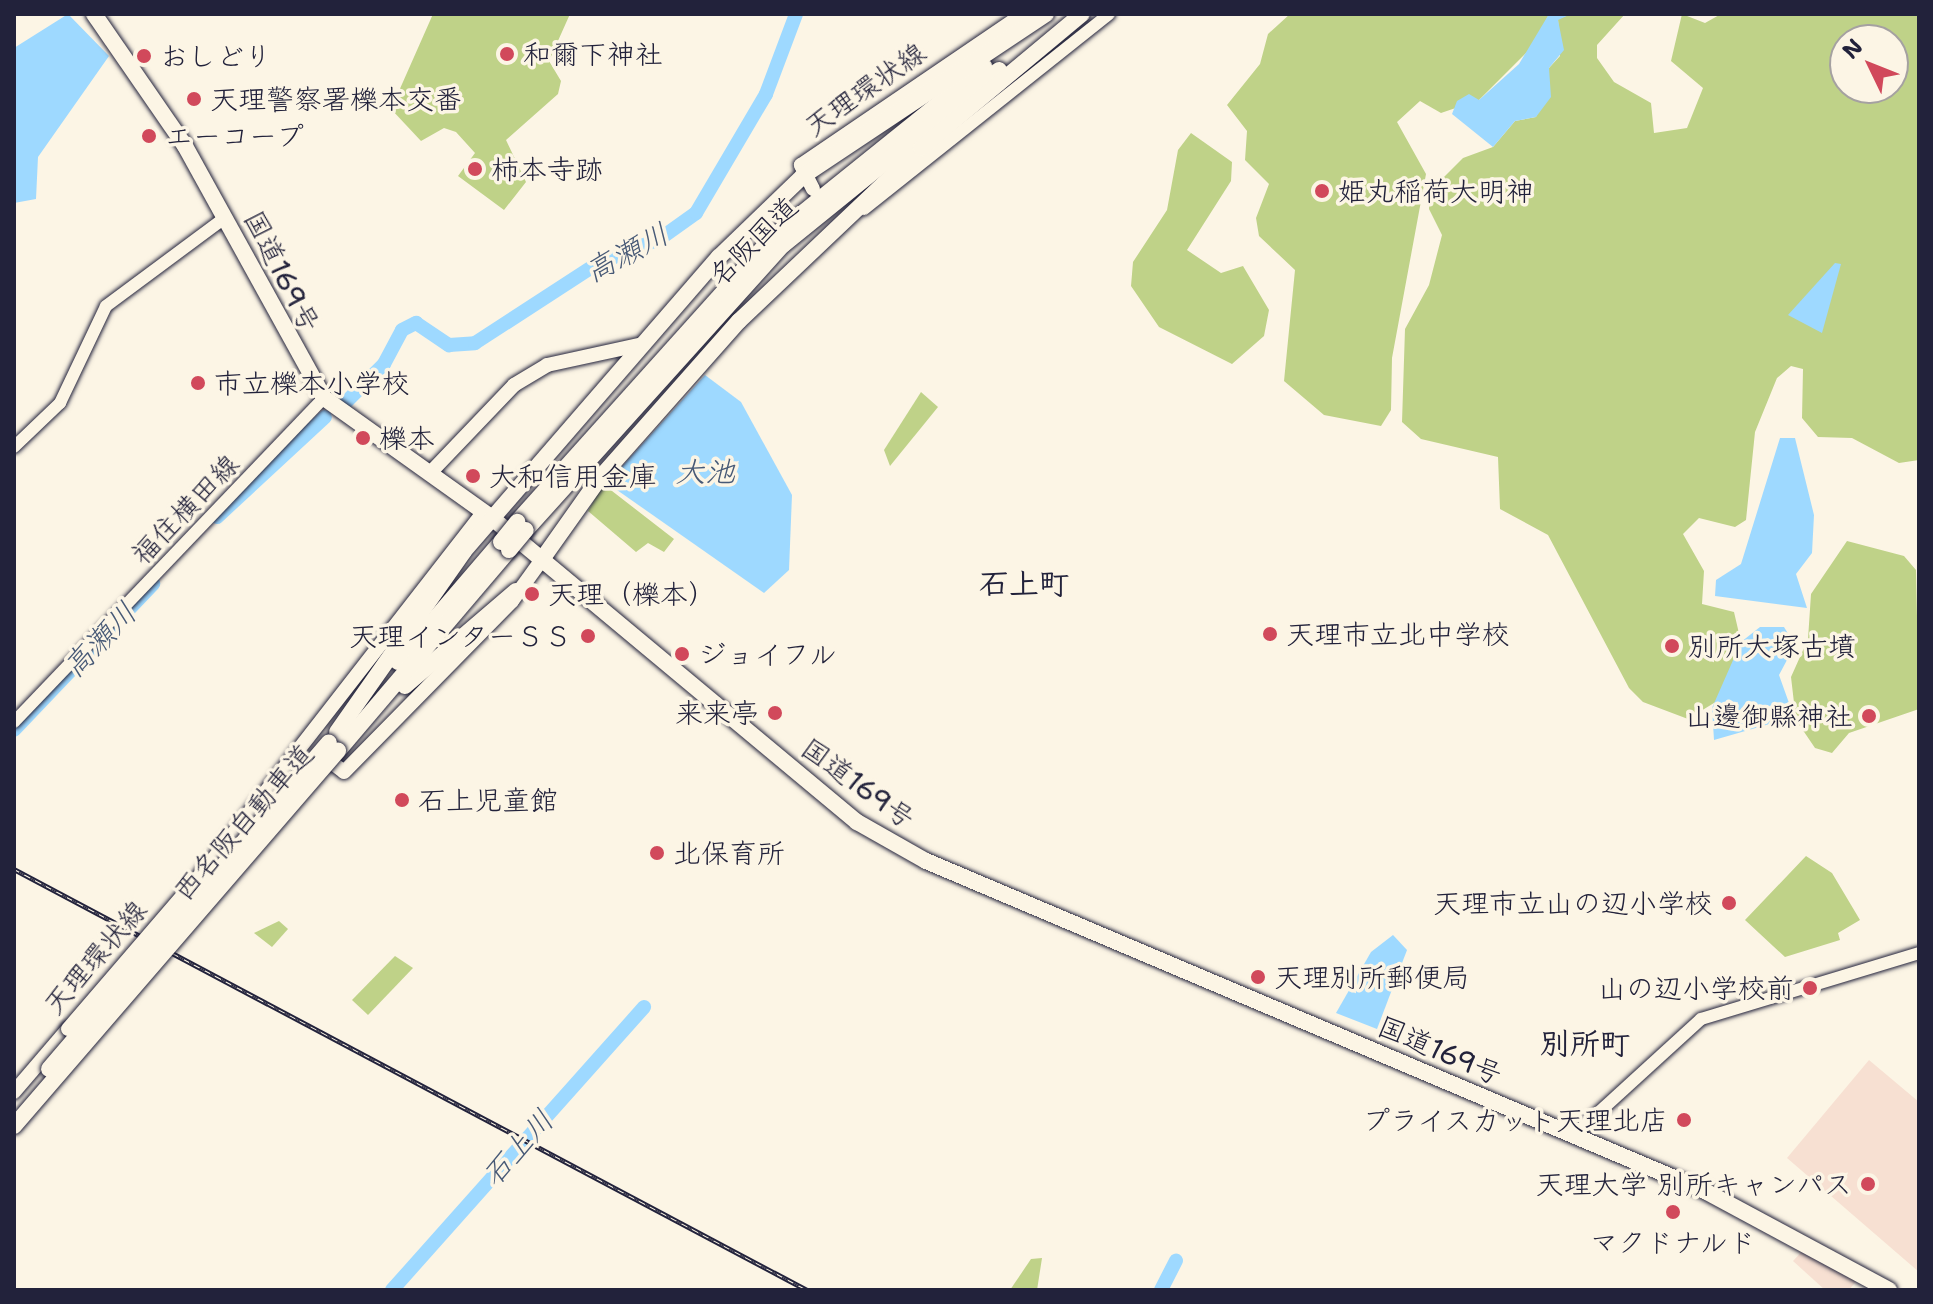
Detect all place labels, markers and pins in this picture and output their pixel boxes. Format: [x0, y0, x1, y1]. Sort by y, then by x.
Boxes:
place label: 和爾下神社 [523, 37, 663, 71]
place label: おしどり [160, 39, 272, 73]
marker: 和爾下神社 [498, 45, 516, 63]
marker: おしどり [135, 47, 153, 65]
place label: 天理警察署櫟本交番 [210, 82, 462, 116]
marker: 天理警察署櫟本交番 [185, 90, 203, 108]
place label: エーコープ [165, 119, 305, 153]
marker: エーコープ [140, 127, 158, 145]
place label: 柿本寺跡 [491, 152, 603, 186]
marker: 柿本寺跡 [466, 160, 484, 178]
place label: 姫丸稲荷大明神 [1338, 174, 1534, 208]
marker: 姫丸稲荷大明神 [1313, 182, 1331, 200]
place label: 市立櫟本小学校 [214, 366, 410, 400]
marker: 市立櫟本小学校 [189, 374, 207, 392]
place label: 櫟本 [379, 421, 435, 455]
marker: 櫟本 [354, 429, 372, 447]
place label: 大和信用金庫 [489, 459, 657, 493]
marker: 大和信用金庫 [464, 467, 482, 485]
place label: 天理（櫟本） [548, 577, 716, 611]
marker: 天理（櫟本） [523, 585, 541, 603]
place label: 天理市立北中学校 [1286, 617, 1510, 651]
place label: 天理インターＳＳ [348, 619, 572, 653]
marker: 天理市立北中学校 [1261, 625, 1279, 643]
marker: 天理インターＳＳ [579, 627, 597, 645]
place label: 別所大塚古墳 [1688, 629, 1856, 663]
place label: ジョイフル [698, 637, 838, 671]
marker: 別所大塚古墳 [1663, 637, 1681, 655]
marker: ジョイフル [673, 645, 691, 663]
place label: 来来亭 [675, 696, 759, 730]
place label: 山邊御縣神社 [1685, 699, 1853, 733]
marker: 来来亭 [766, 704, 784, 722]
marker: 山邊御縣神社 [1860, 707, 1878, 725]
place label: 石上児童館 [418, 783, 558, 817]
marker: 石上児童館 [393, 791, 411, 809]
place label: 北保育所 [673, 836, 785, 870]
marker: 北保育所 [648, 844, 666, 862]
place label: 天理市立山の辺小学校 [1433, 886, 1713, 920]
marker: 天理市立山の辺小学校 [1720, 894, 1738, 912]
place label: 天理別所郵便局 [1274, 960, 1470, 994]
marker: 天理別所郵便局 [1249, 968, 1267, 986]
place label: 山の辺小学校前 [1598, 971, 1794, 1005]
marker: 山の辺小学校前 [1801, 979, 1819, 997]
place label: プライスカット天理北店 [1360, 1103, 1668, 1137]
marker: プライスカット天理北店 [1675, 1111, 1693, 1129]
place label: 天理大学 別所キャンパス [1534, 1167, 1852, 1201]
marker: 天理大学 別所キャンパス [1859, 1175, 1877, 1193]
marker: マクドナルド [1664, 1203, 1682, 1221]
place label: マクドナルド [1589, 1225, 1757, 1259]

